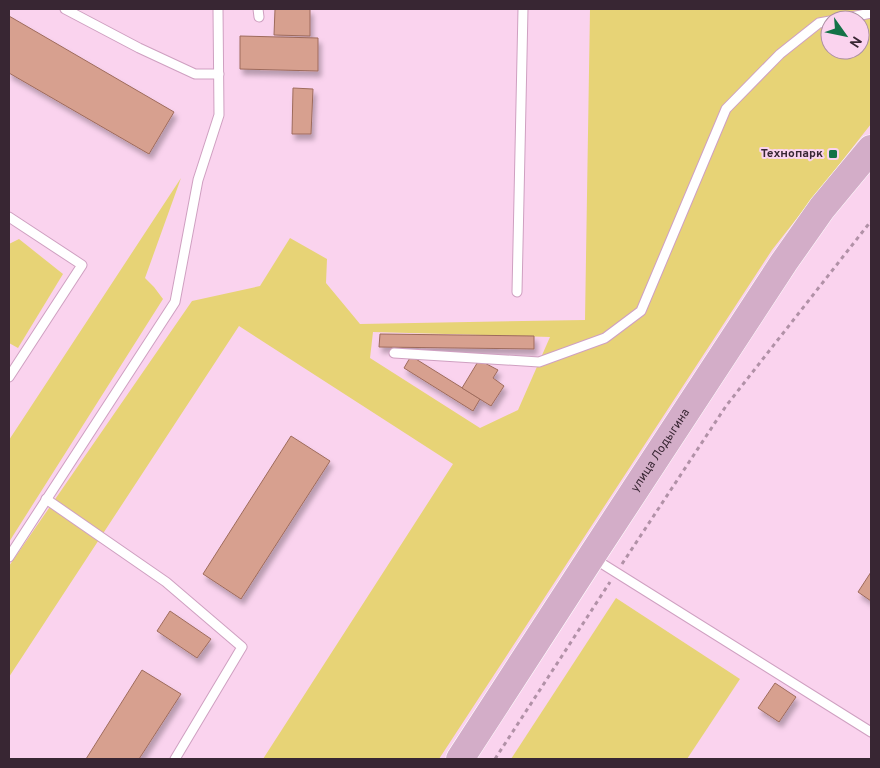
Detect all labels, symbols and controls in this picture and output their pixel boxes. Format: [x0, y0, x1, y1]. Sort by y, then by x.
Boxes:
north arrow [820, 10, 870, 60]
text: N [845, 32, 865, 50]
place label: Технопарк [761, 146, 823, 162]
marker: Технопарк [827, 148, 839, 160]
street label: улица Лодыгина [627, 406, 694, 495]

